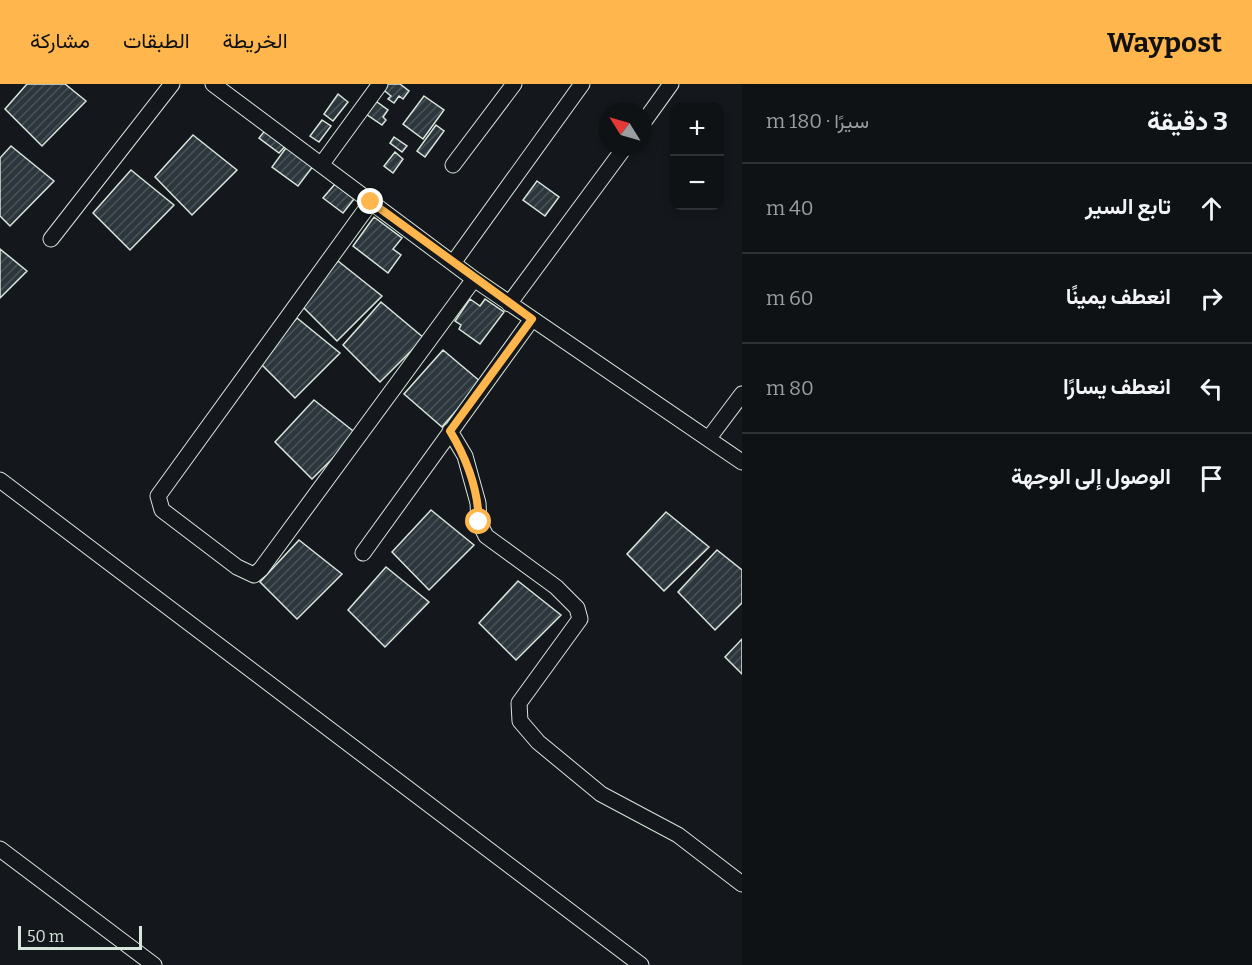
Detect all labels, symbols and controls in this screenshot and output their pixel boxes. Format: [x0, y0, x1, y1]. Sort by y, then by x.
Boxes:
text: Waypost [1107, 26, 1222, 59]
text: مشاركة [30, 28, 90, 54]
text: الطبقات [123, 28, 190, 54]
text: الخريطة [223, 28, 288, 54]
north arrow [598, 102, 652, 156]
map controls [670, 102, 724, 210]
button: + [670, 102, 724, 156]
text: 3 دقيقة [1147, 106, 1228, 137]
text: سيرًا · 180 m [766, 109, 869, 133]
button: − [670, 156, 724, 210]
route end [357, 188, 383, 214]
icon: ahead [1195, 192, 1228, 225]
text: تابع السير [1085, 193, 1171, 220]
text: 40 m [766, 196, 814, 220]
icon: right [1195, 282, 1228, 315]
text: انعطف يمينًا [1066, 283, 1171, 310]
text: 60 m [766, 286, 814, 310]
icon: left [1195, 372, 1228, 405]
text: انعطف يسارًا [1063, 373, 1171, 400]
text: 80 m [766, 376, 814, 400]
icon: arrive [1195, 462, 1228, 495]
text: الوصول إلى الوجهة [1011, 463, 1171, 490]
route start [465, 508, 491, 534]
scale bar [18, 923, 142, 950]
text: 50 m [27, 927, 64, 946]

